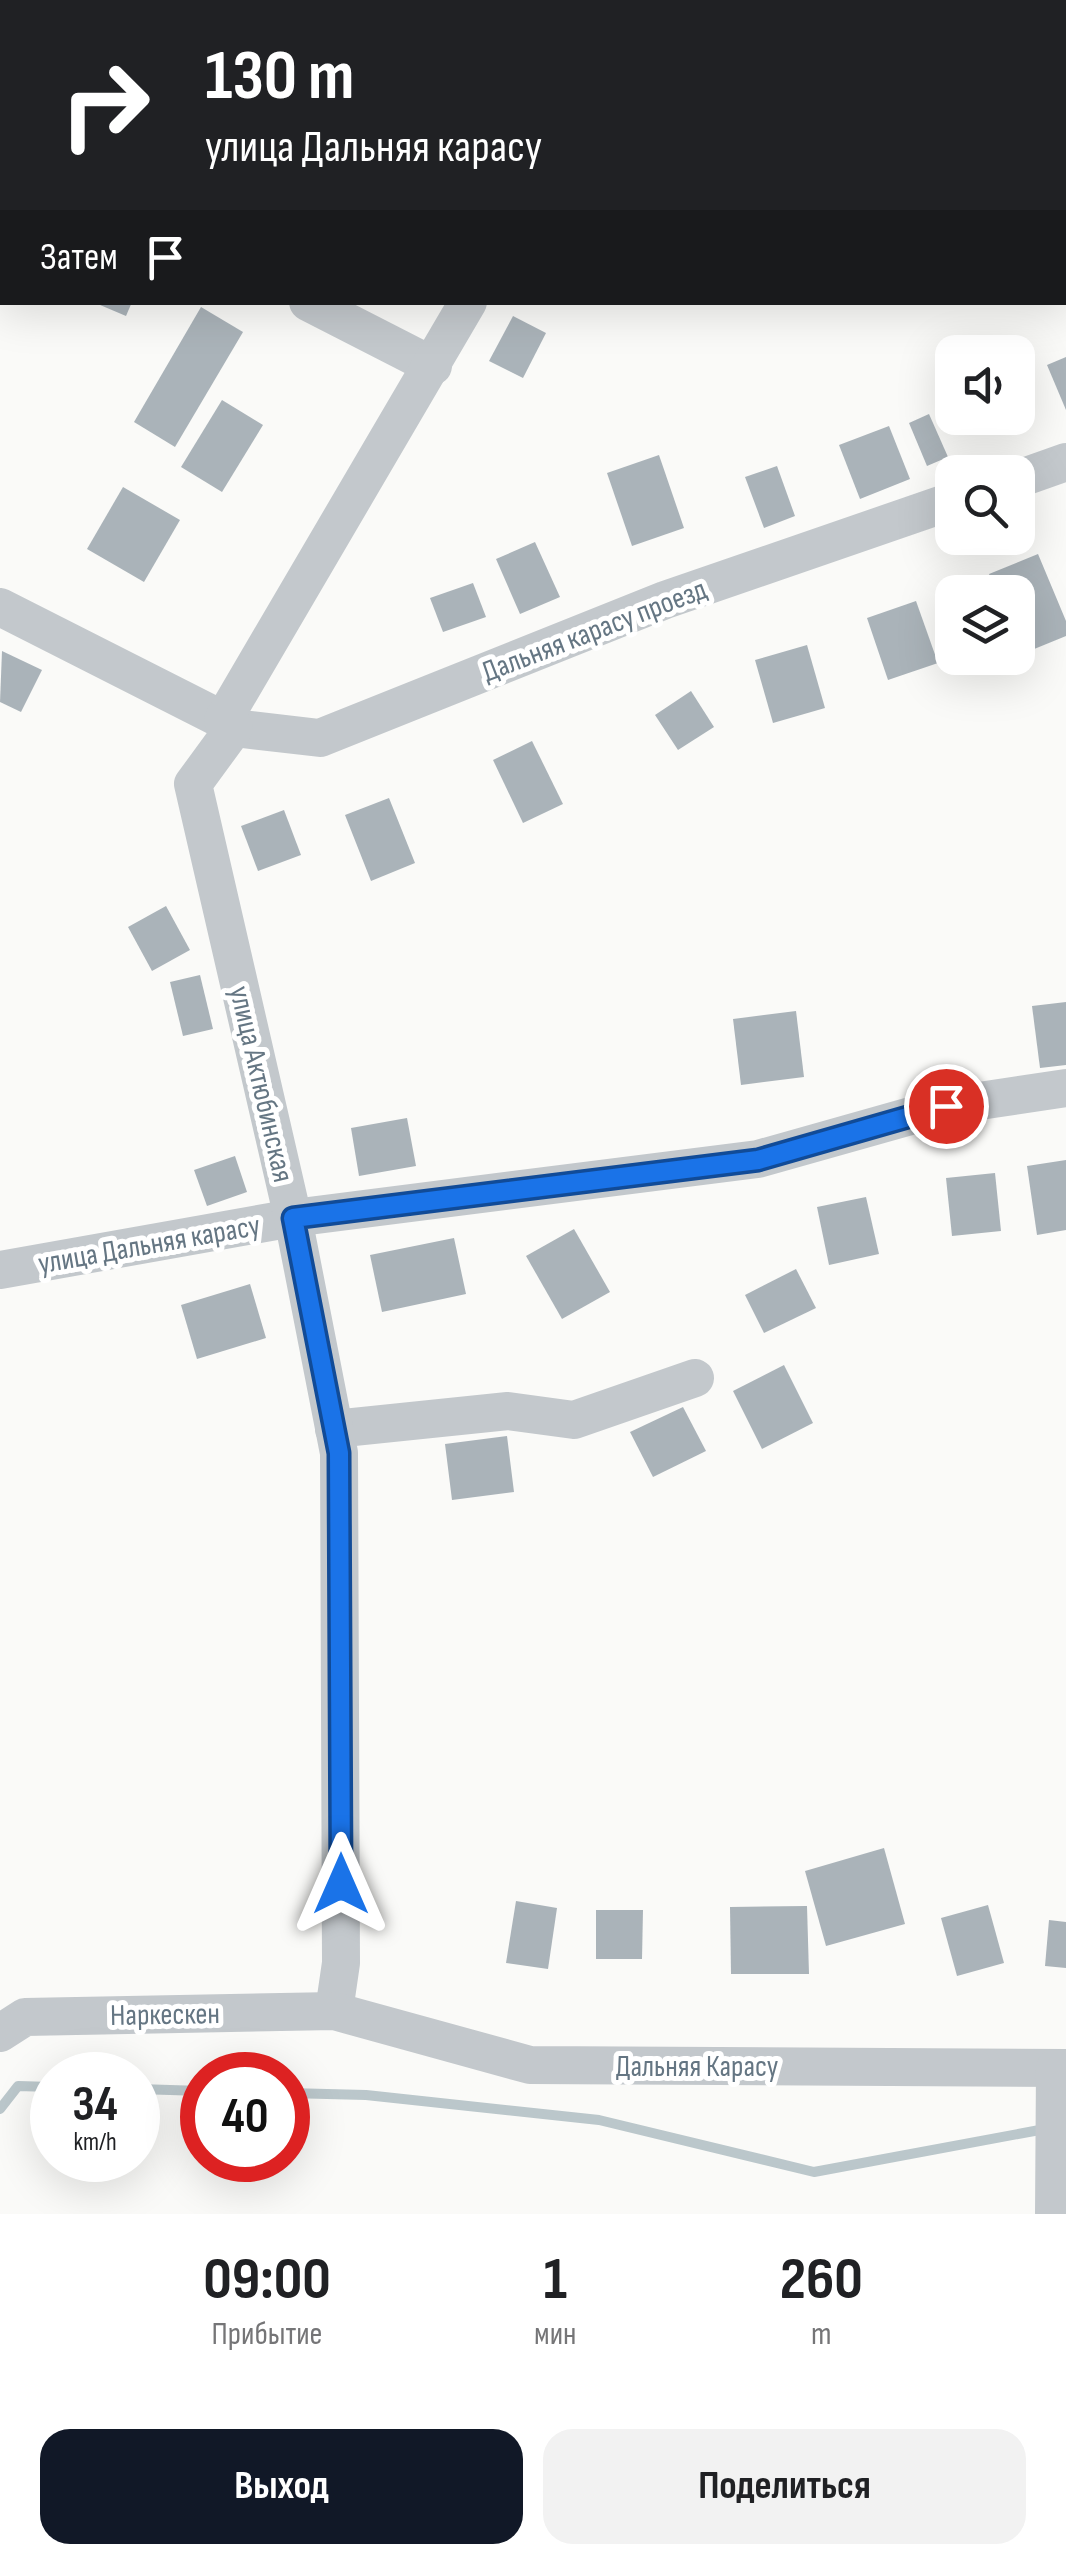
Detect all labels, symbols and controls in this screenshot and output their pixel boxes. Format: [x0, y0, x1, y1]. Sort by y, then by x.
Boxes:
text: 130 m [205, 35, 354, 119]
icon: right [40, 40, 170, 170]
text: улица Дальняя карасу [205, 120, 542, 175]
icon: arrive [138, 230, 193, 285]
text: Затем [40, 235, 118, 280]
map controls [935, 335, 1035, 675]
button: sound [935, 335, 1035, 435]
button: search [935, 455, 1035, 555]
street label: Дальняя карасу проезд [477, 571, 712, 690]
button: layers [935, 575, 1035, 675]
street label: улица Актюбинская [221, 983, 301, 1186]
pin [904, 1064, 989, 1149]
icon: arrive [919, 1079, 974, 1134]
street label: улица Дальняя карасу [35, 1208, 263, 1282]
position arrow [289, 1832, 393, 1936]
street label: Наркескен [110, 1996, 220, 2034]
street label: Дальняя Карасу [616, 2049, 779, 2085]
speed limit sign: 40 [180, 2052, 310, 2182]
text: 34 [72, 2075, 118, 2135]
text: km/h [73, 2127, 117, 2158]
text: 09:00 [203, 2244, 331, 2316]
text: 1 [543, 2244, 567, 2316]
text: 260 [780, 2244, 863, 2316]
text: Прибытие [212, 2315, 322, 2354]
text: мин [534, 2315, 576, 2354]
text: m [811, 2315, 831, 2354]
button: Выход [40, 2429, 523, 2544]
button: Поделиться [543, 2429, 1026, 2544]

